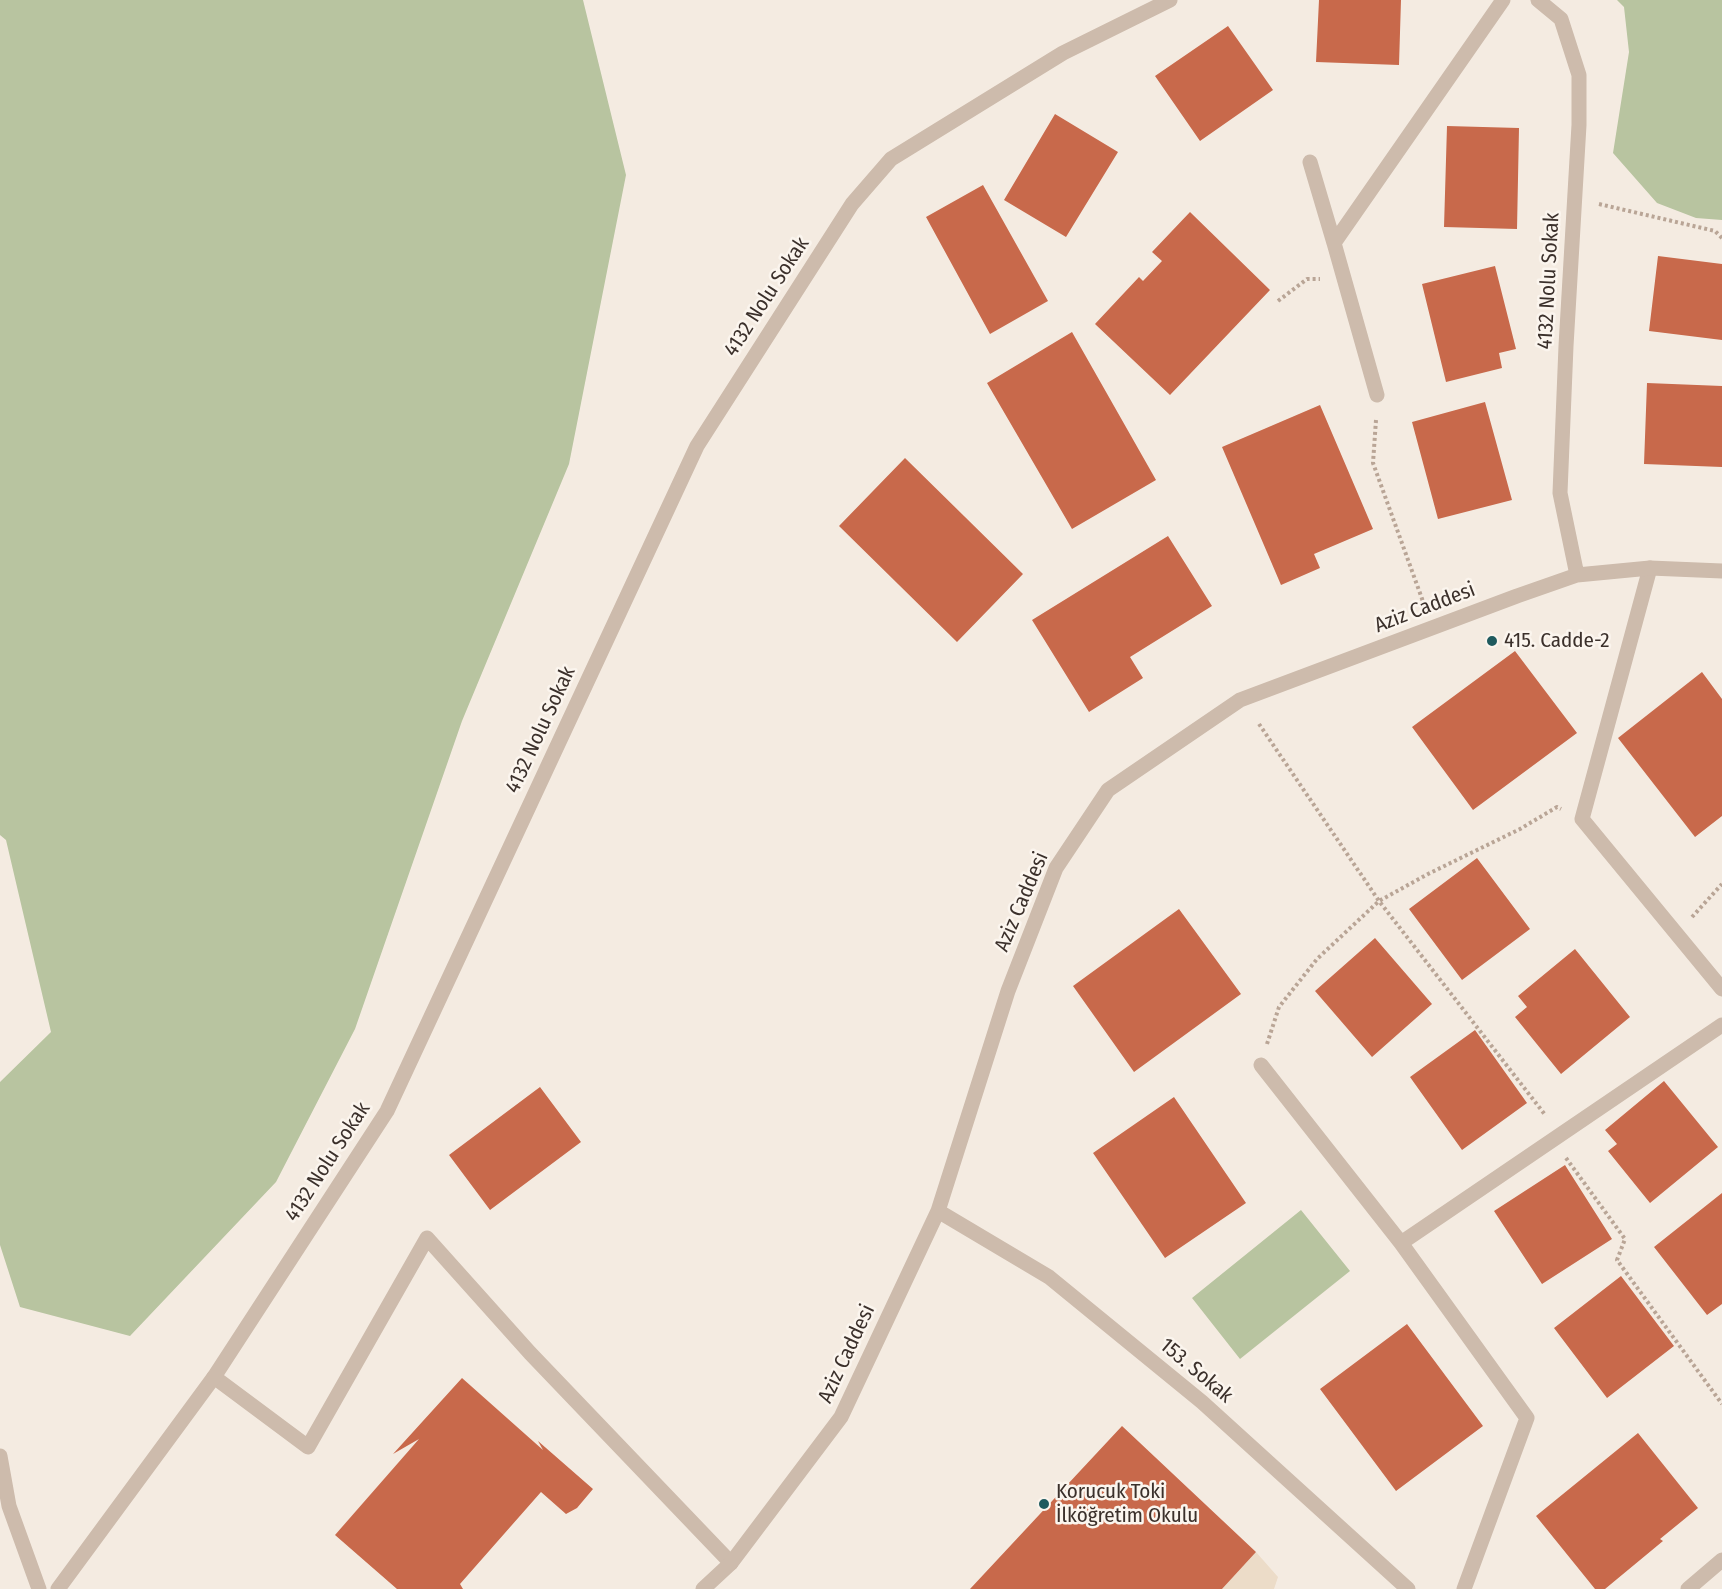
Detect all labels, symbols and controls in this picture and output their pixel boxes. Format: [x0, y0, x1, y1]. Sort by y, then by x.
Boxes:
street label: 4132 Nolu Sokak [1533, 212, 1565, 350]
street label: 4132 Nolu Sokak [719, 233, 815, 361]
street label: Aziz Caddesi [1371, 577, 1479, 639]
place label: 415. Cadde-2 [1504, 628, 1610, 654]
marker: 415. Cadde-2 [1485, 634, 1499, 648]
street label: 4132 Nolu Sokak [501, 663, 581, 797]
street label: Aziz Caddesi [990, 848, 1054, 956]
street label: 4132 Nolu Sokak [280, 1098, 376, 1226]
street label: Aziz Caddesi [813, 1301, 881, 1407]
street label: 153. Sokak [1154, 1333, 1238, 1409]
place label: Korucuk Toki İlköğretim Okulu [1056, 1479, 1198, 1529]
marker: Korucuk Toki İlköğretim Okulu [1037, 1497, 1051, 1511]

